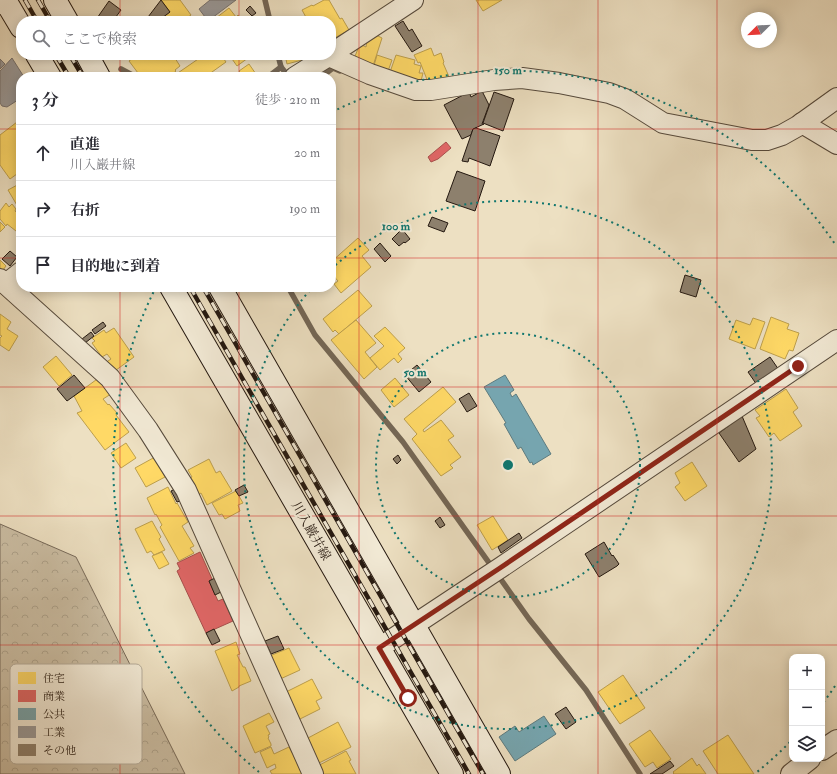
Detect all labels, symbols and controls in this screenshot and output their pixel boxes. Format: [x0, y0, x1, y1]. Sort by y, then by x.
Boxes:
north arrow [741, 12, 777, 48]
search box [16, 16, 336, 60]
icon: search [30, 27, 52, 49]
text: ここで検索 [62, 30, 137, 49]
text: 150 m [494, 63, 522, 78]
text: 3 分 [32, 90, 59, 111]
text: 徒歩 · 210 m [255, 92, 320, 108]
text: 直進 [70, 135, 100, 154]
icon: ahead [32, 142, 54, 164]
text: 20 m [294, 145, 320, 161]
text: 川入巌井線 [70, 157, 135, 173]
icon: right [32, 198, 54, 220]
text: 右折 [70, 201, 100, 220]
text: 190 m [289, 201, 320, 217]
text: 100 m [382, 219, 411, 234]
icon: arrive [32, 254, 54, 276]
text: 目的地に到着 [70, 257, 160, 276]
route end [789, 357, 807, 375]
text: 50 m [403, 365, 427, 380]
centre of rings [501, 458, 515, 472]
street label: 川入巌井線 [288, 499, 334, 563]
map controls [789, 654, 825, 762]
button: + [789, 654, 825, 690]
legend [10, 664, 142, 764]
text: 住宅 [43, 672, 65, 685]
route start [399, 689, 417, 707]
text: 商業 [43, 690, 65, 703]
button: − [789, 690, 825, 726]
text: 公共 [43, 708, 65, 721]
text: 工業 [43, 726, 65, 739]
button: layers [789, 726, 825, 762]
text: その他 [43, 744, 76, 757]

